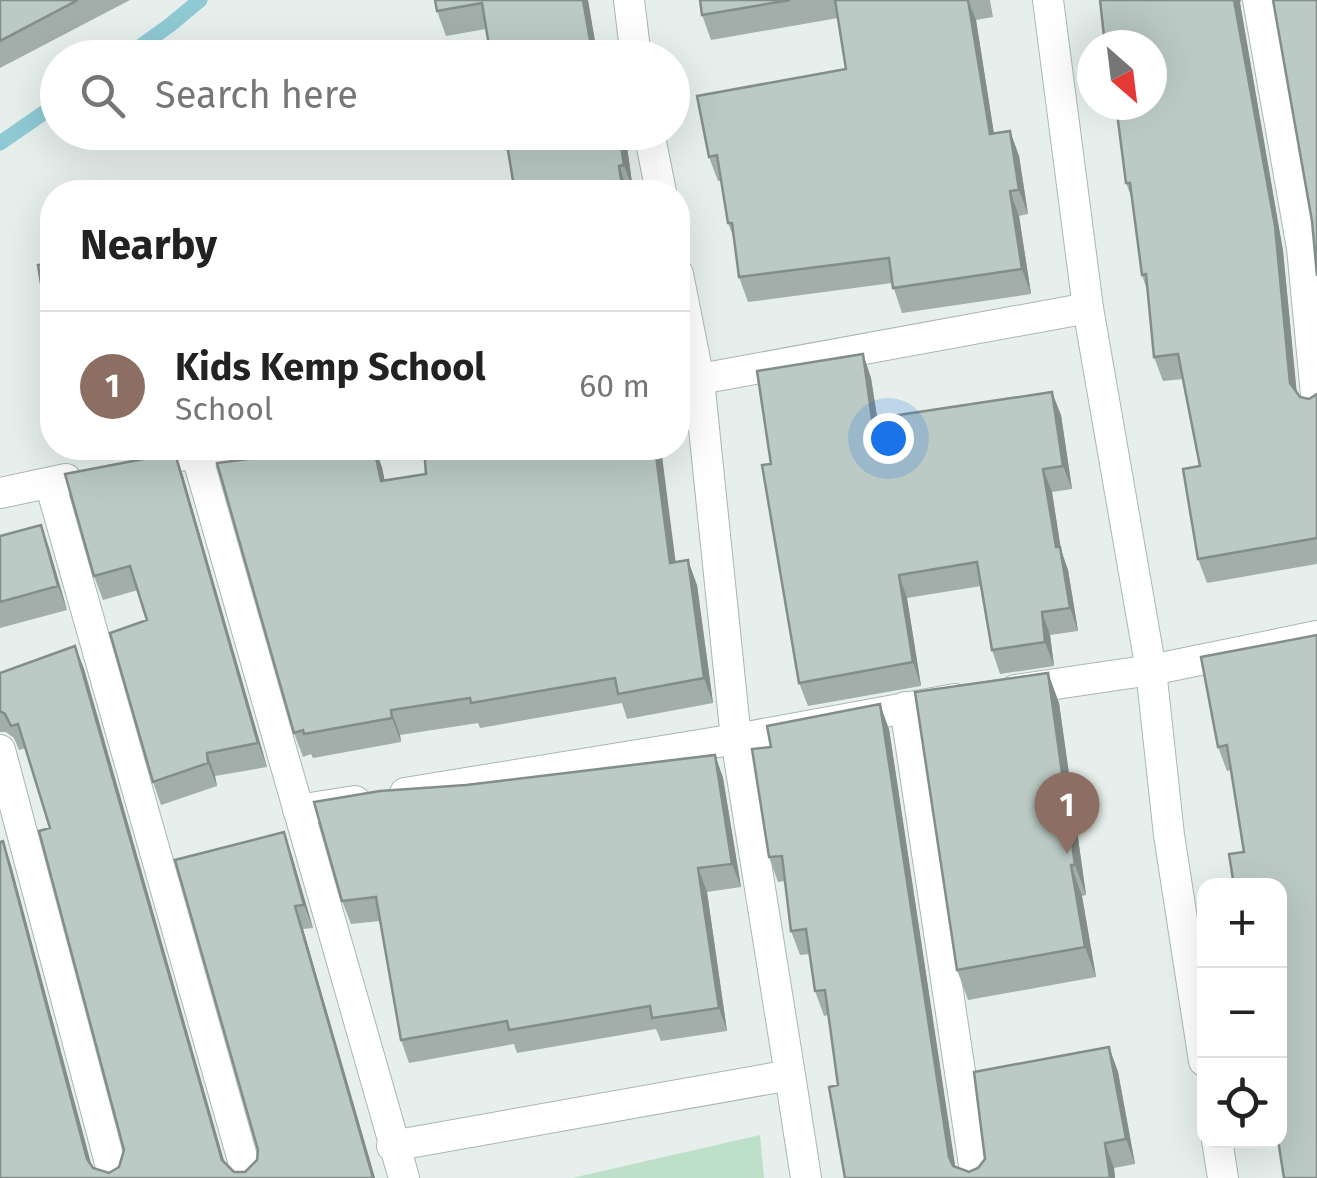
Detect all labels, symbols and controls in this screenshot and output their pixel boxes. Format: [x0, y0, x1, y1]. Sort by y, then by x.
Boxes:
north arrow [1077, 30, 1167, 120]
search box [40, 40, 690, 150]
icon: search [75, 68, 130, 123]
text: Search here [155, 72, 358, 118]
text: Nearby [80, 220, 217, 270]
text: Kids Kemp School [175, 344, 486, 390]
text: 1 [105, 367, 120, 405]
text: 60 m [579, 367, 650, 405]
text: School [175, 390, 273, 428]
your location [863, 413, 914, 464]
pin: 1 [1034, 772, 1100, 854]
map controls [1197, 878, 1287, 1148]
button: + [1197, 878, 1287, 968]
button: − [1197, 968, 1287, 1058]
button: locate [1197, 1058, 1287, 1148]

